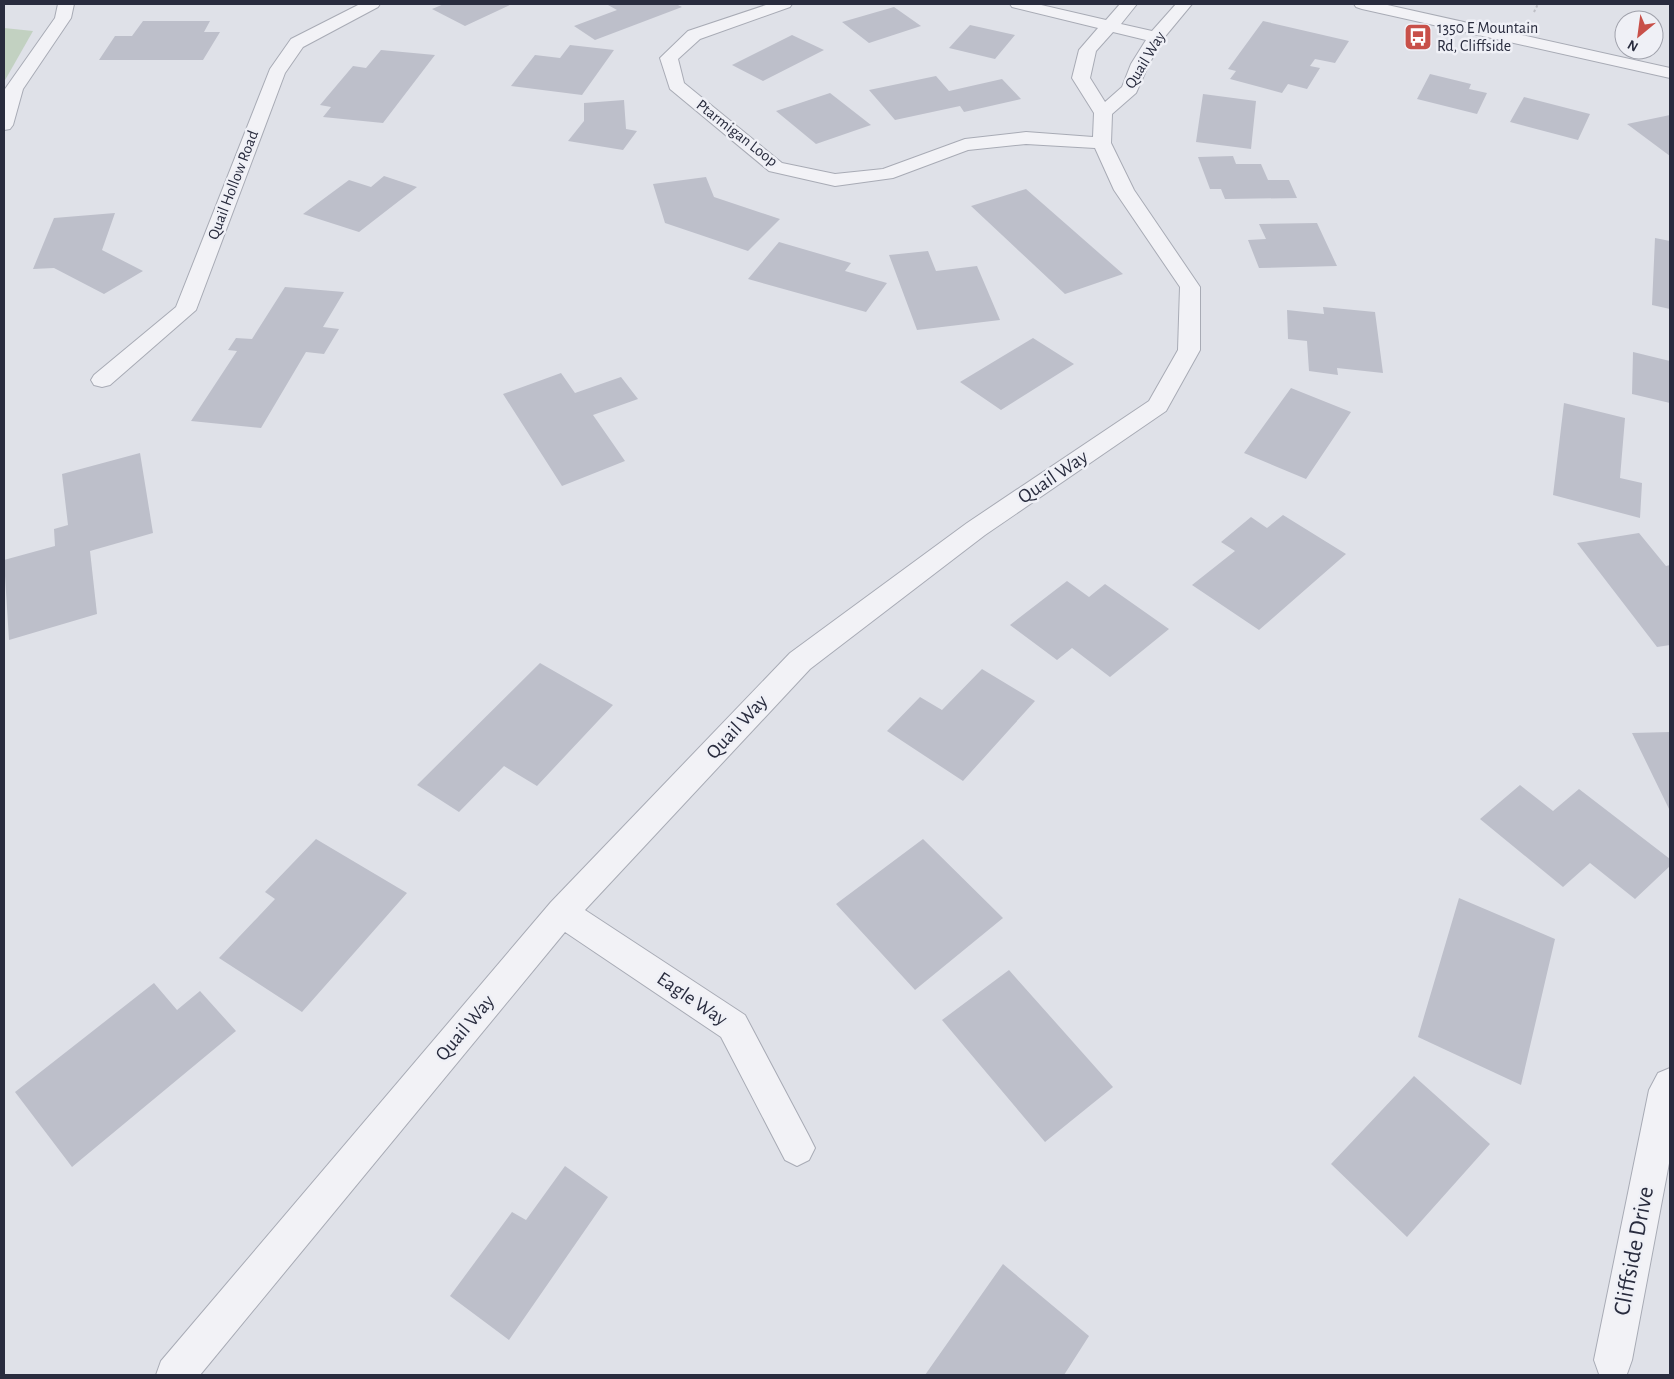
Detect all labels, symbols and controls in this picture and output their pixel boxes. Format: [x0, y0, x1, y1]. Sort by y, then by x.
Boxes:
north arrow [1614, 10, 1664, 60]
place label: 1350 E Mountain Rd, Cliffside [1437, 20, 1538, 54]
bus stop icon: 1350 E Mountain Rd, Cliffside [1403, 22, 1433, 52]
street label: Quail Way [1122, 28, 1169, 92]
text: N [1626, 37, 1641, 54]
street label: Ptarmigan Loop [693, 96, 781, 170]
street label: Quail Hollow Road [205, 128, 262, 242]
street label: Quail Way [1014, 446, 1092, 508]
street label: Quail Way [703, 691, 772, 763]
street label: Eagle Way [653, 968, 731, 1030]
street label: Quail Way [432, 991, 499, 1065]
street label: Cliffside Drive [1610, 1185, 1658, 1317]

